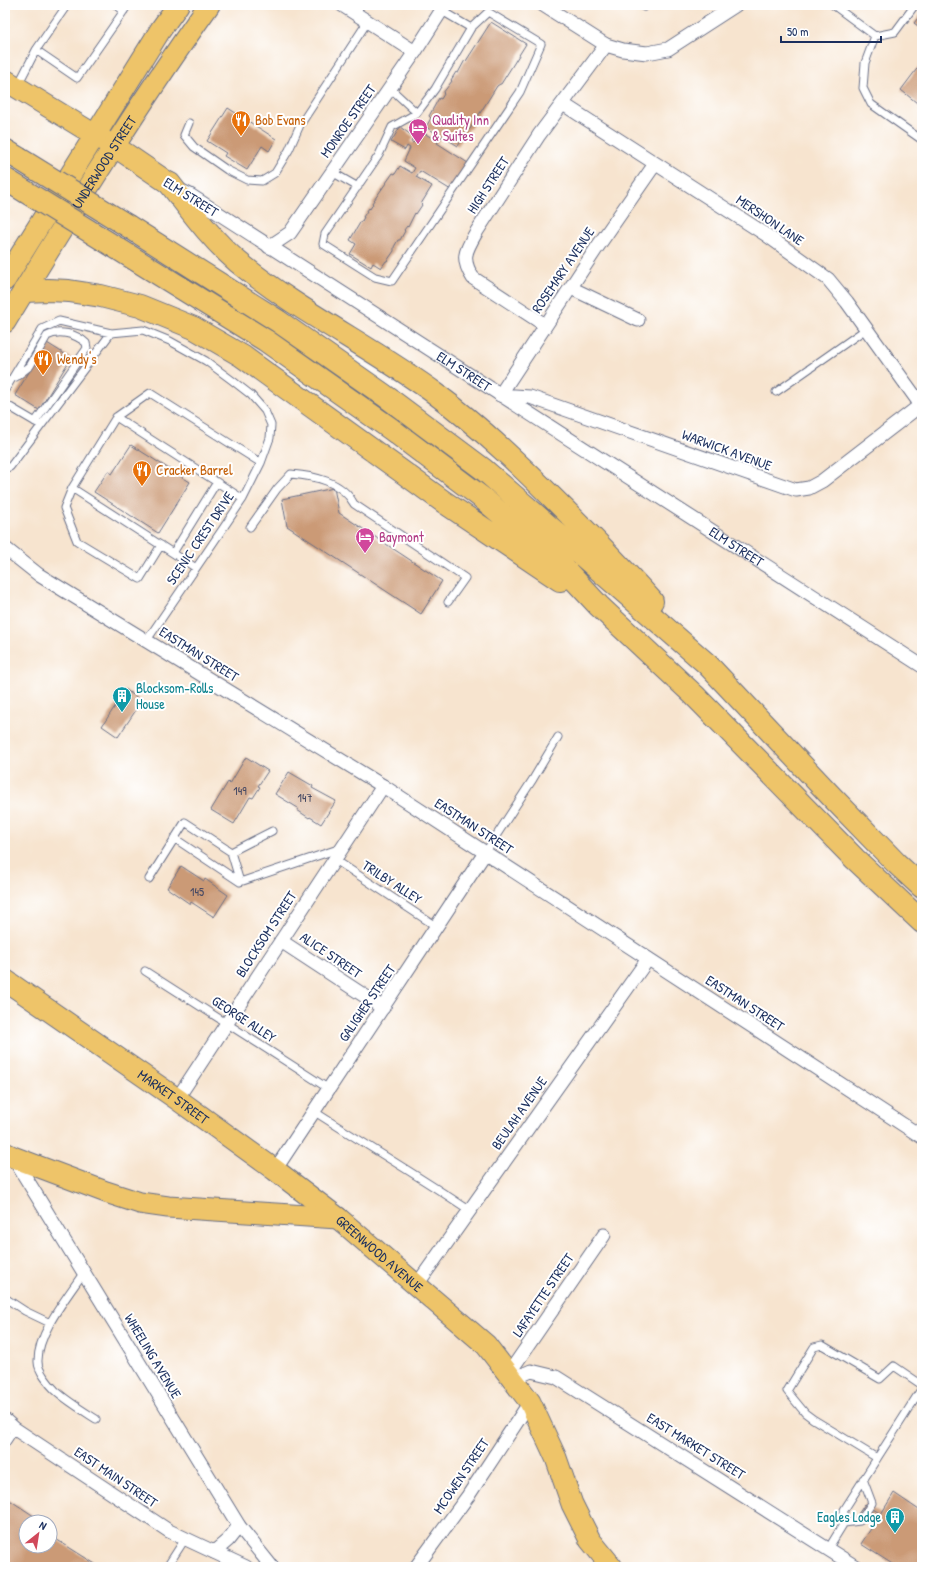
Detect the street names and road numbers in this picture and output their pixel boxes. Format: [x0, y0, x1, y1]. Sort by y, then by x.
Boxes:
street label: MONROE STREET [315, 80, 380, 161]
street label: UNDERWOOD STREET [67, 111, 141, 212]
street label: HIGH STREET [462, 152, 513, 217]
street label: ELM STREET [160, 172, 223, 221]
street label: MERSHON LANE [733, 190, 808, 249]
street label: ROSEMARY AVENUE [527, 223, 598, 316]
street label: ELM STREET [433, 346, 496, 396]
street label: WARWICK AVENUE [680, 424, 775, 475]
street label: SCENIC CREST DRIVE [161, 487, 238, 588]
street label: ELM STREET [706, 522, 768, 571]
street label: EASTMAN STREET [156, 622, 243, 686]
street label: EASTMAN STREET [431, 793, 518, 858]
street label: TRILBY ALLEY [359, 855, 426, 908]
street label: BLOCKSOM STREET [231, 887, 301, 980]
street label: ALICE STREET [297, 927, 366, 982]
street label: GALIGHER STREET [334, 960, 400, 1045]
street label: EASTMAN STREET [702, 970, 789, 1035]
street label: GEORGE ALLEY [209, 991, 281, 1047]
street label: MARKET STREET [134, 1065, 214, 1129]
street label: BEULAH AVENUE [486, 1072, 551, 1153]
street label: GREENWOOD AVENUE [332, 1210, 427, 1296]
street label: LAFAYETTE STREET [508, 1249, 578, 1340]
street label: WHEELING AVENUE [121, 1310, 186, 1402]
street label: EAST MARKET STREET [644, 1408, 749, 1484]
street label: MCOWEN STREET [428, 1434, 493, 1517]
street label: EAST MAIN STREET [71, 1442, 162, 1512]

